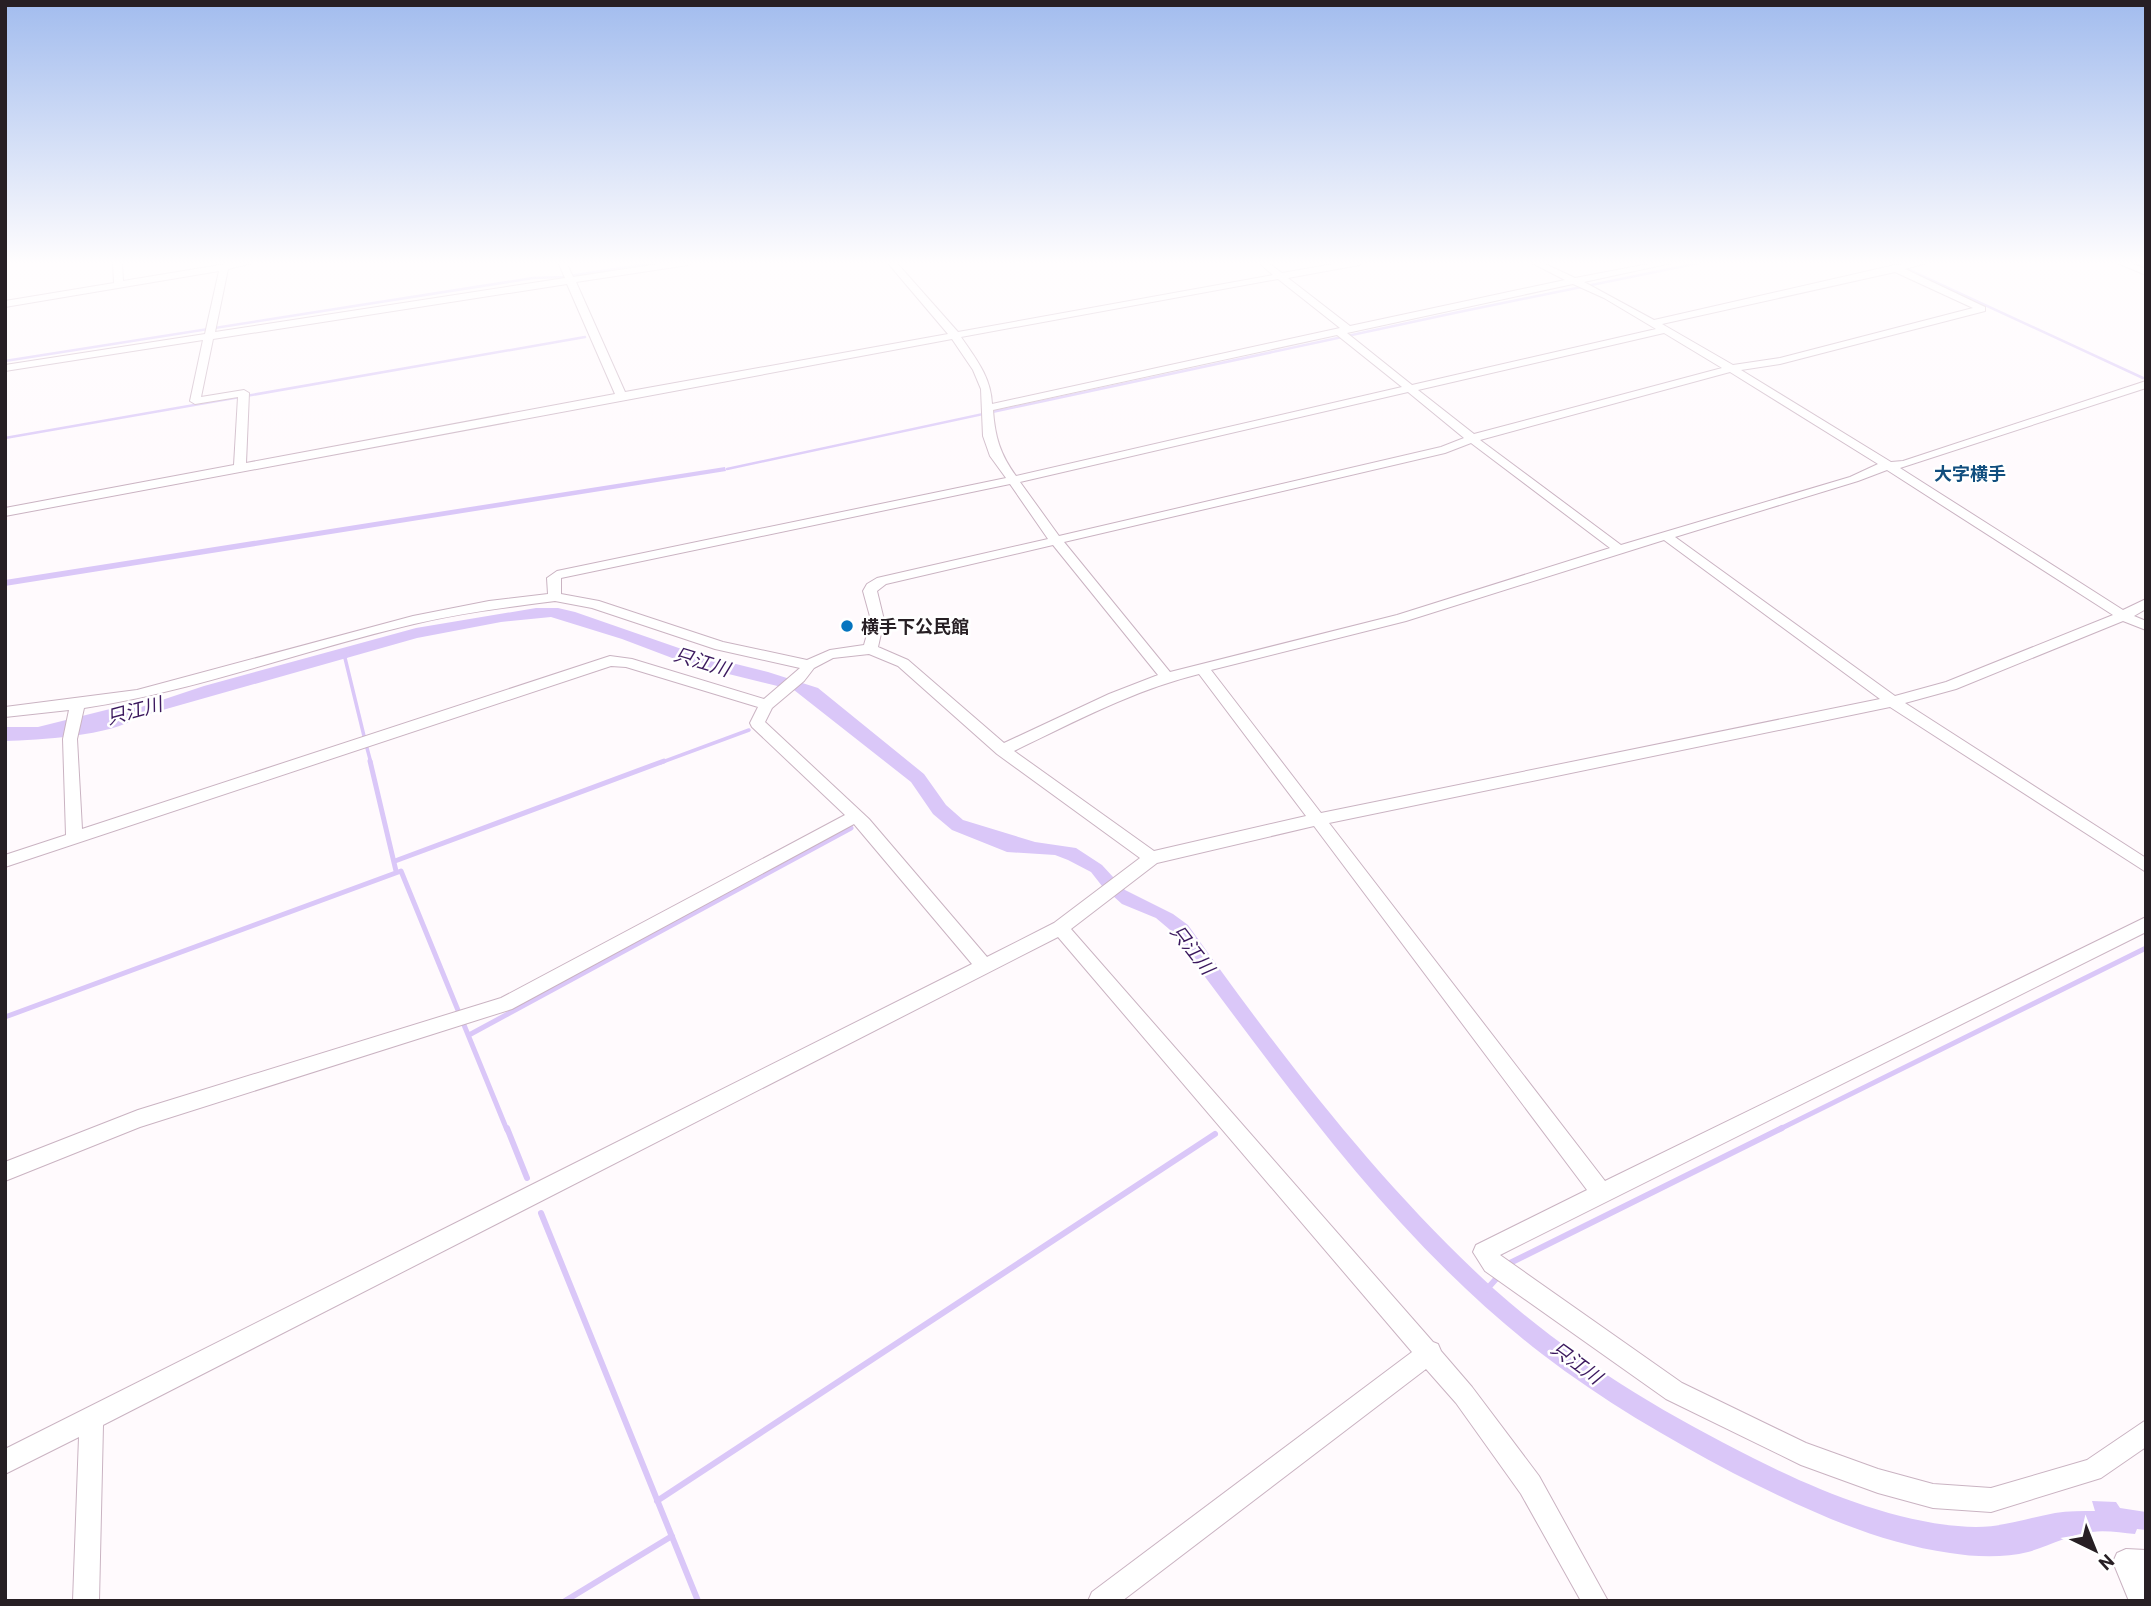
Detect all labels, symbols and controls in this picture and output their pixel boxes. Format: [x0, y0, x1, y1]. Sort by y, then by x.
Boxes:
district label: 大字横手 [1934, 462, 2006, 484]
place label: 横手下公民館 [861, 615, 969, 637]
marker: 横手下公民館 [839, 618, 855, 634]
water label: 只江川 [671, 642, 735, 681]
water label: 只江川 [103, 691, 166, 728]
water label: 只江川 [1166, 919, 1221, 980]
water label: 只江川 [1547, 1336, 1608, 1389]
north arrow [2060, 1515, 2130, 1585]
text: N [2094, 1550, 2119, 1576]

